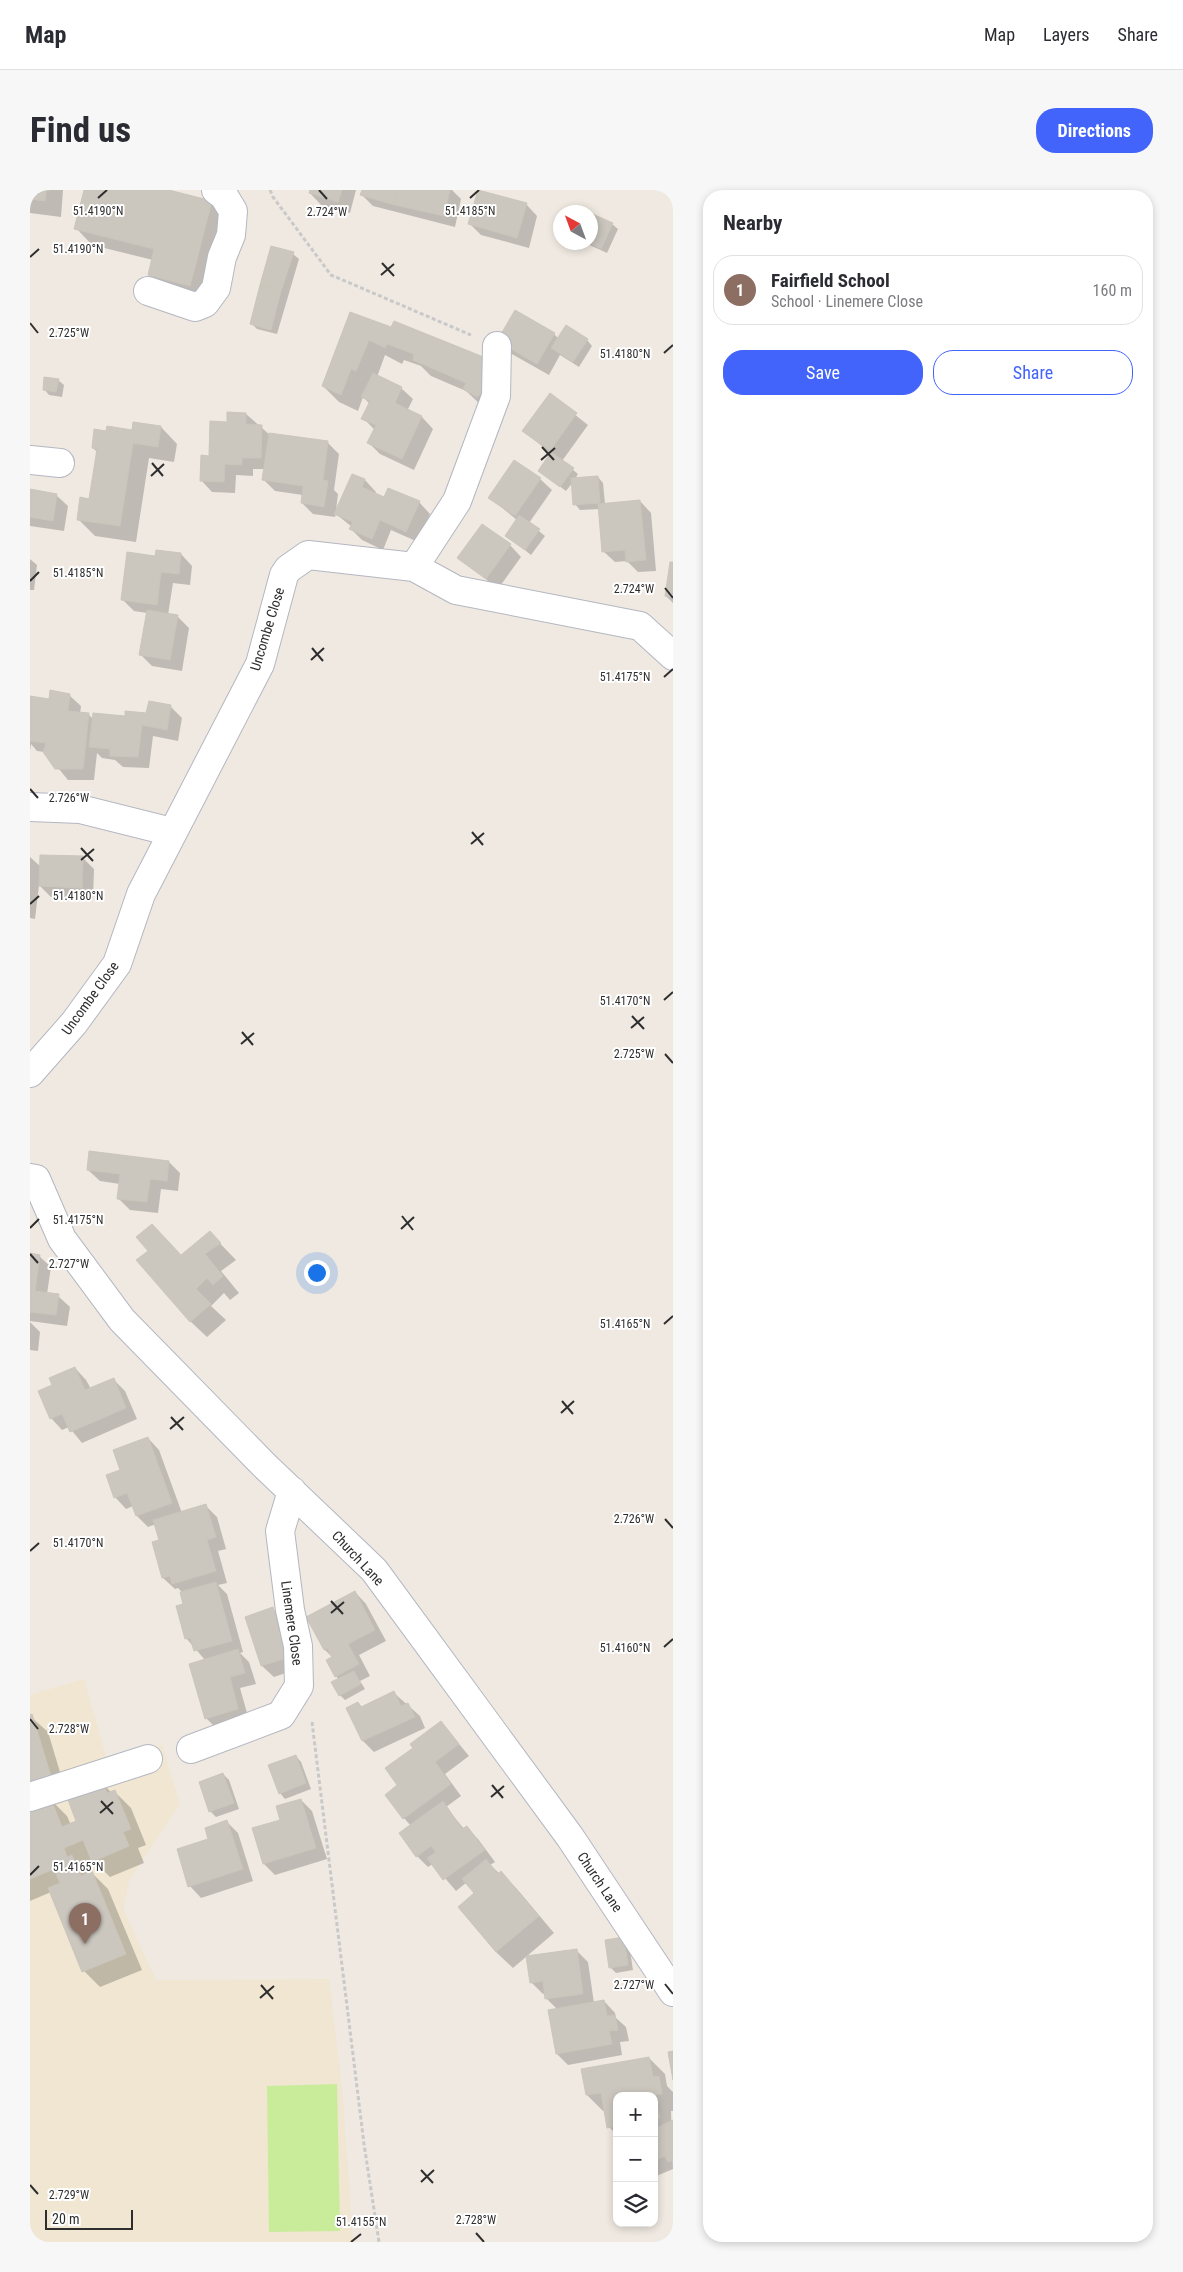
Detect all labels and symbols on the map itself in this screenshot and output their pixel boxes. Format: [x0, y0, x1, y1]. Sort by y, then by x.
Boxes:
text: 51.4190°N [73, 204, 123, 218]
text: 51.4185°N [445, 204, 495, 218]
text: 2.724°W [307, 205, 347, 219]
north arrow [553, 205, 598, 250]
text: 51.4190°N [53, 242, 103, 256]
text: 2.725°W [49, 326, 89, 340]
text: 51.4180°N [600, 347, 650, 361]
text: 51.4185°N [53, 566, 103, 580]
text: 2.724°W [614, 582, 654, 596]
street label: Uncombe Close [247, 585, 287, 673]
text: 51.4175°N [600, 670, 650, 684]
text: 2.726°W [49, 791, 89, 805]
text: 51.4180°N [53, 889, 103, 903]
street label: Uncombe Close [58, 958, 122, 1038]
text: 51.4170°N [600, 994, 650, 1008]
text: 2.725°W [614, 1047, 654, 1061]
text: 51.4175°N [53, 1213, 103, 1227]
text: 2.727°W [49, 1257, 89, 1271]
your location [304, 1260, 330, 1286]
text: 51.4165°N [600, 1317, 650, 1331]
text: 2.726°W [614, 1512, 654, 1526]
street label: Church Lane [329, 1527, 388, 1589]
text: 51.4170°N [53, 1536, 103, 1550]
street label: Linemere Close [278, 1580, 306, 1667]
text: 51.4160°N [600, 1641, 650, 1655]
text: 2.728°W [49, 1722, 89, 1736]
street label: Church Lane [574, 1849, 626, 1915]
text: 51.4165°N [53, 1860, 103, 1874]
pin: 1 [69, 1903, 101, 1944]
text: 2.727°W [614, 1978, 654, 1992]
text: 2.729°W [49, 2188, 89, 2202]
scale bar [45, 2207, 132, 2230]
text: 2.728°W [456, 2213, 496, 2227]
text: 51.4155°N [336, 2215, 386, 2229]

